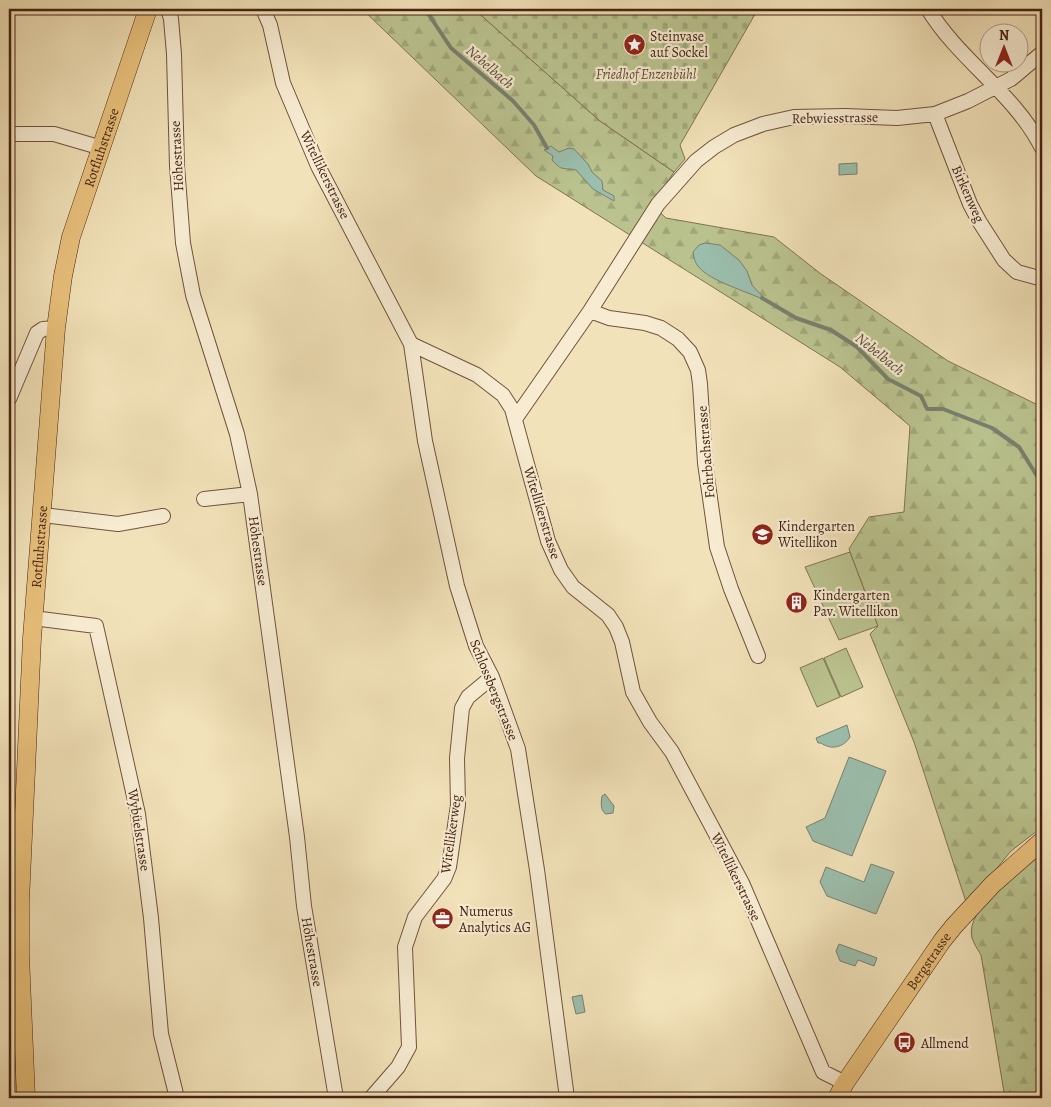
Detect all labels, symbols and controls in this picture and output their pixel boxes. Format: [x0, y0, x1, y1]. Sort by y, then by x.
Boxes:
north arrow [978, 22, 1028, 72]
text: N [999, 26, 1009, 45]
place label: Steinvase auf Sockel [650, 27, 708, 62]
place icon: Steinvase auf Sockel [622, 32, 646, 56]
water label: Nebelbach [462, 41, 518, 93]
park label: Friedhof Enzenbühl [596, 65, 697, 84]
street label: Rotfluhstrasse [79, 105, 123, 190]
street label: Rebwiesstrasse [792, 108, 878, 128]
street label: Höhestrasse [166, 120, 188, 192]
street label: Witellikerstrasse [295, 127, 355, 222]
street label: Birkenweg [947, 162, 989, 226]
water label: Nebelbach [851, 328, 909, 380]
street label: Fohrbachstrasse [692, 405, 720, 499]
street label: Witellikerstrasse [519, 463, 565, 562]
street label: Rotfluhstrasse [26, 505, 52, 589]
street label: Höhestrasse [244, 515, 272, 587]
place label: Kindergarten Witellikon [777, 517, 855, 552]
school or university icon: Kindergarten Witellikon [750, 522, 774, 546]
place label: Kindergarten Pav. Witellikon [813, 586, 898, 621]
building icon: Kindergarten Pav. Witellikon [785, 591, 809, 615]
street label: Schlossbergstrasse [465, 637, 523, 743]
street label: Wybüelstrasse [123, 787, 155, 872]
street label: Witellikerweg [436, 793, 466, 876]
street label: Witellikerstrasse [706, 829, 766, 924]
place label: Numerus Analytics AG [458, 902, 531, 937]
office icon: Numerus Analytics AG [431, 907, 455, 931]
street label: Höhestrasse [297, 916, 327, 988]
street label: Bergstrasse [902, 928, 955, 994]
bus stop icon: Allmend [893, 1031, 917, 1055]
place label: Allmend [920, 1034, 969, 1053]

